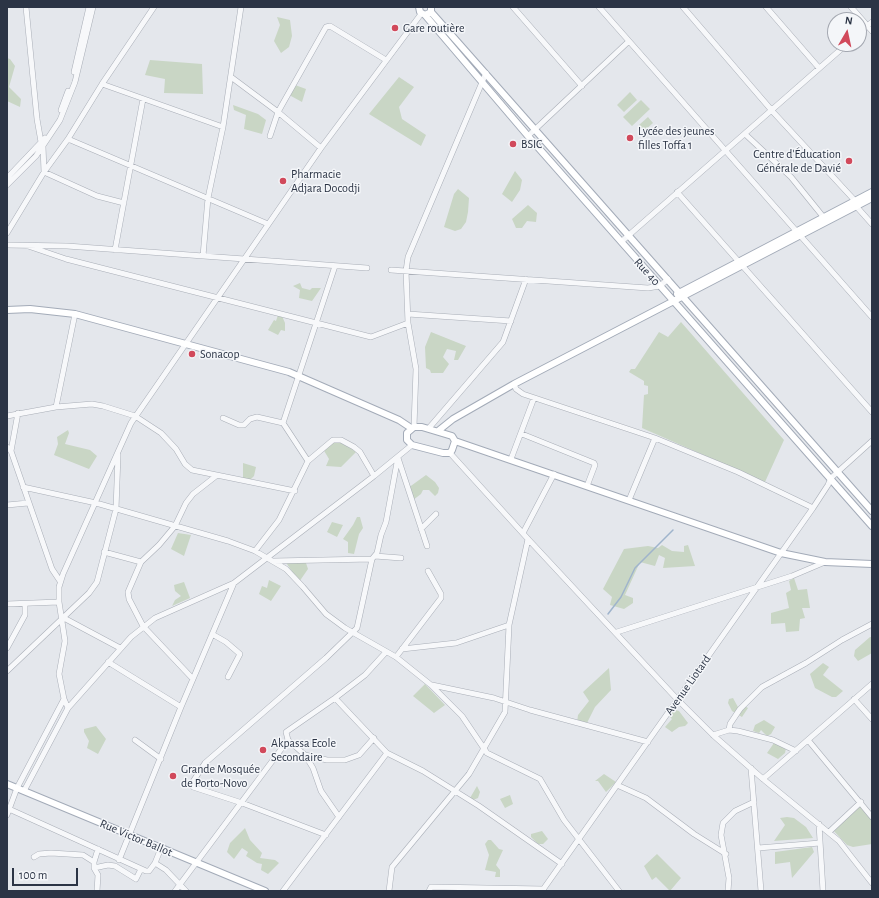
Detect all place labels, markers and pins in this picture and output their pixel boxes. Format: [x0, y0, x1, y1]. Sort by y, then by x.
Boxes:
place label: Gare routière [403, 21, 464, 35]
marker: Gare routière [390, 23, 400, 33]
place label: Lycée des jeunes filles Toffa 1 [638, 124, 714, 152]
marker: Lycée des jeunes filles Toffa 1 [625, 133, 635, 143]
place label: BSIC [521, 137, 542, 151]
marker: BSIC [508, 139, 518, 149]
place label: Centre d'Éducation Générale de Davié [753, 147, 841, 175]
marker: Centre d'Éducation Générale de Davié [844, 156, 854, 166]
place label: Pharmacie Adjara Docodji [291, 167, 360, 195]
marker: Pharmacie Adjara Docodji [278, 176, 288, 186]
place label: Sonacop [200, 347, 240, 361]
marker: Sonacop [187, 349, 197, 359]
place label: Akpassa Ecole Secondaire [271, 736, 336, 764]
marker: Akpassa Ecole Secondaire [258, 745, 268, 755]
place label: Grande Mosquée de Porto-Novo [181, 762, 260, 790]
marker: Grande Mosquée de Porto-Novo [168, 771, 178, 781]

